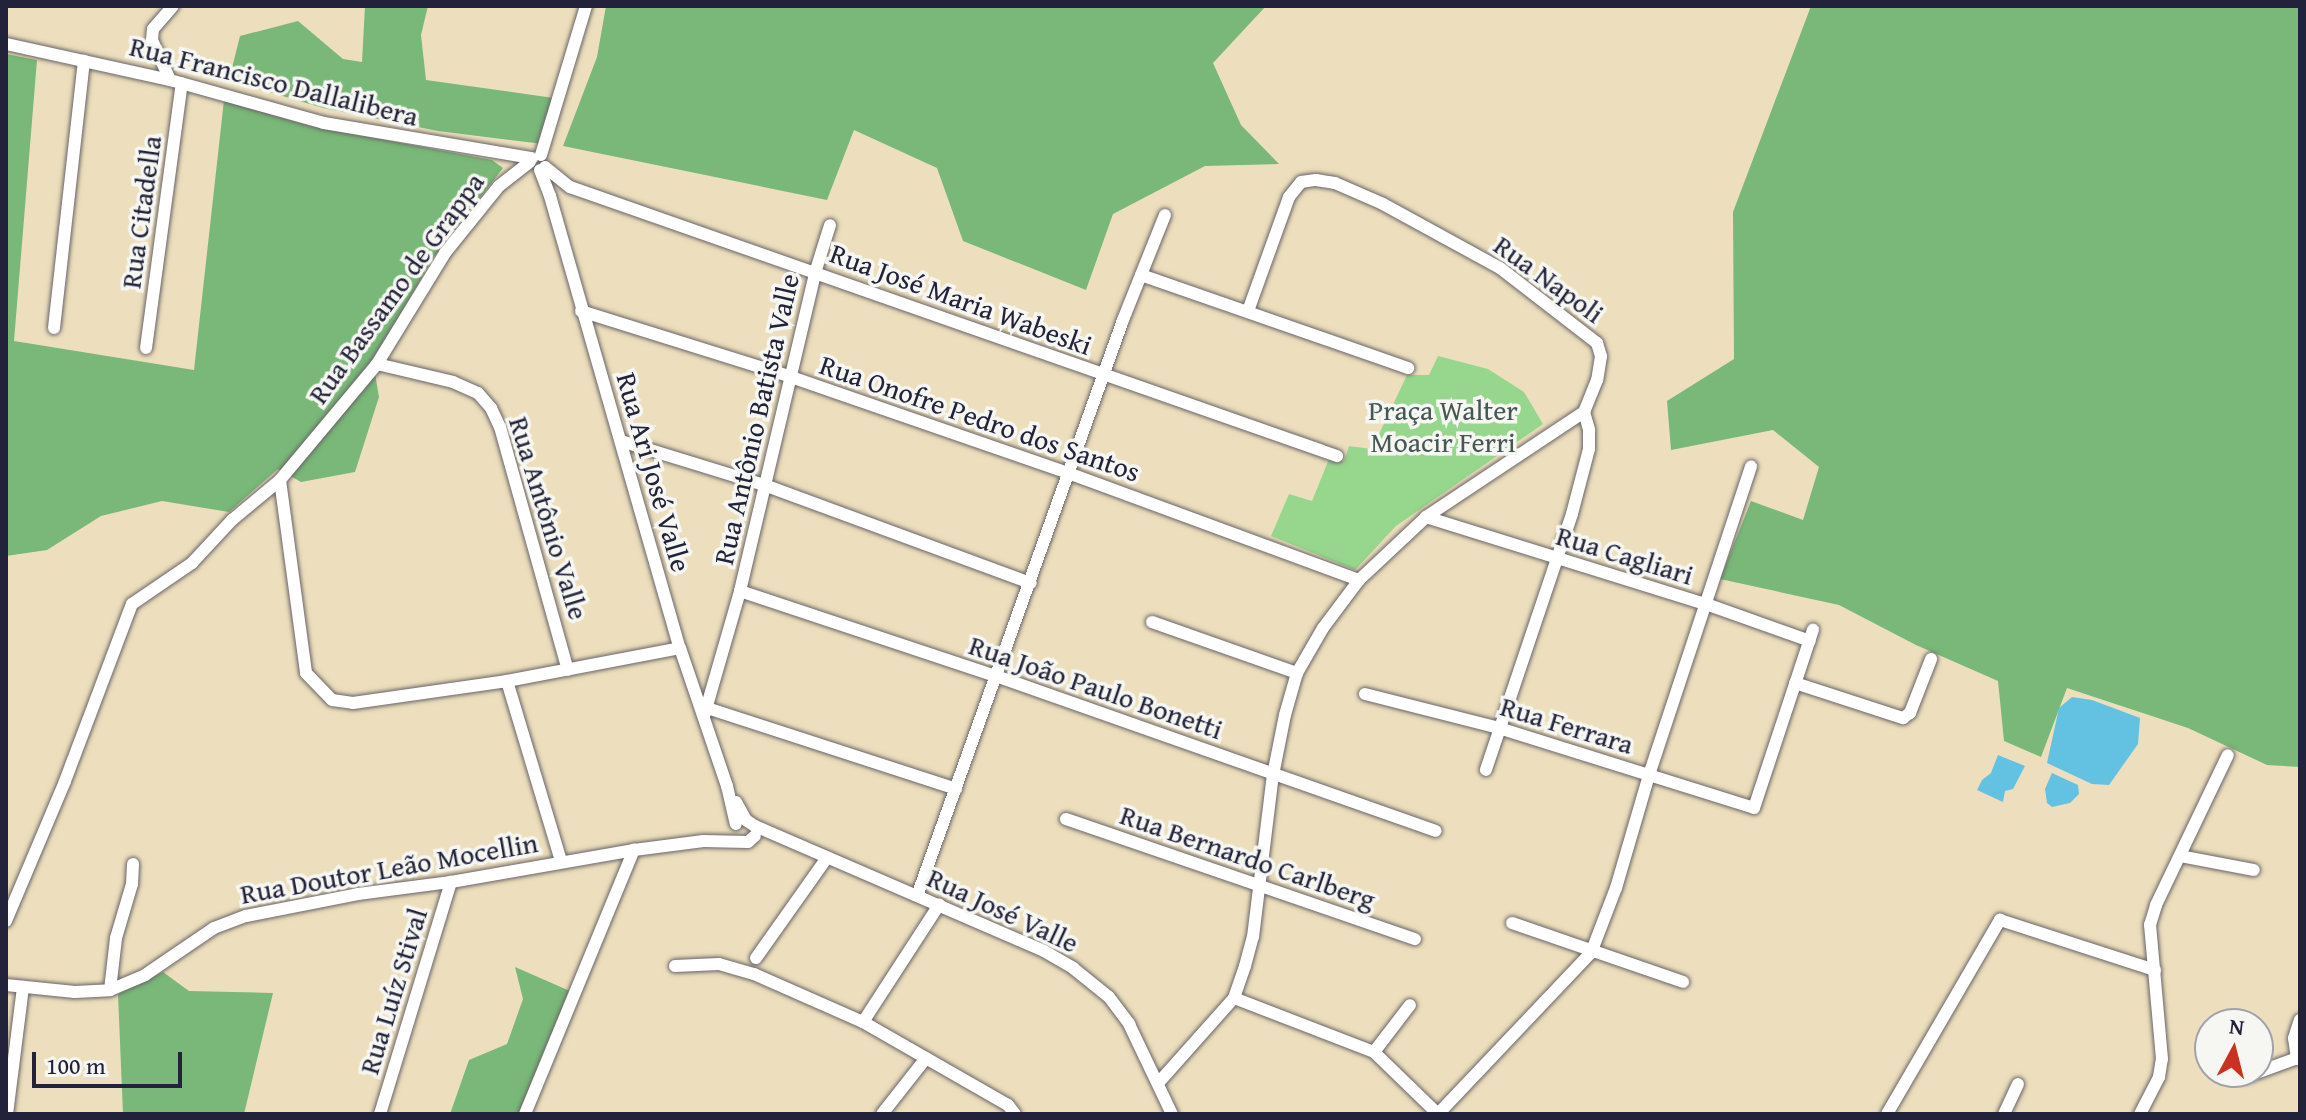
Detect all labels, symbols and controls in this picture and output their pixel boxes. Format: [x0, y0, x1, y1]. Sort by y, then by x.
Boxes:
street label: Rua Francisco Dallalibera [126, 29, 422, 133]
street label: Rua Citadella [114, 133, 168, 291]
street label: Rua Bassamo de Grappa [301, 166, 491, 410]
street label: Rua Napoli [1488, 228, 1610, 330]
street label: Rua José Maria Wabeski [826, 236, 1096, 362]
street label: Rua Antônio Batista Valle [706, 270, 806, 568]
street label: Rua Onofre Pedro dos Santos [816, 347, 1144, 489]
street label: Rua Ari José Valle [610, 369, 698, 575]
park label: Praça Walter Moacir Ferri [1368, 393, 1518, 459]
street label: Rua Antônio Valle [502, 413, 596, 623]
street label: Rua Cagliari [1552, 518, 1698, 592]
street label: Rua João Paulo Bonetti [965, 628, 1227, 746]
street label: Rua Ferrara [1497, 689, 1637, 761]
street label: Rua Bernardo Carlberg [1116, 798, 1380, 916]
street label: Rua Doutor Leão Mocellin [238, 825, 540, 911]
street label: Rua José Valle [922, 860, 1084, 960]
street label: Rua Luíz Stival [352, 904, 434, 1078]
north arrow [2194, 1008, 2274, 1088]
text: N [2227, 1009, 2246, 1043]
scale bar [36, 1036, 186, 1086]
text: 100 m [46, 1048, 106, 1083]

